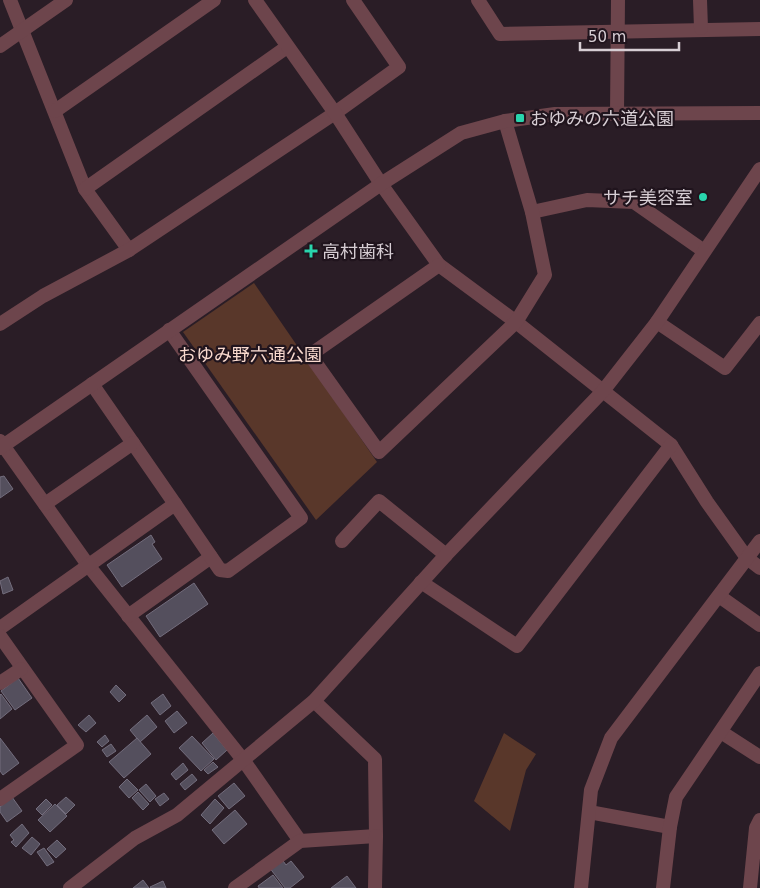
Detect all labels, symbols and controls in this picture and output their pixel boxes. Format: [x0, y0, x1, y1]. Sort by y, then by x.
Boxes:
scale bar [580, 20, 679, 52]
text: 50 m [588, 28, 626, 46]
place label: おゆみの六道公園 [530, 108, 674, 129]
marker: おゆみの六道公園 [514, 112, 526, 124]
place label: サチ美容室 [603, 187, 693, 208]
marker: サチ美容室 [697, 191, 709, 203]
place label: 高村歯科 [322, 241, 394, 262]
marker: 高村歯科 [304, 244, 318, 258]
park label: おゆみ野六通公園 [178, 344, 322, 365]

